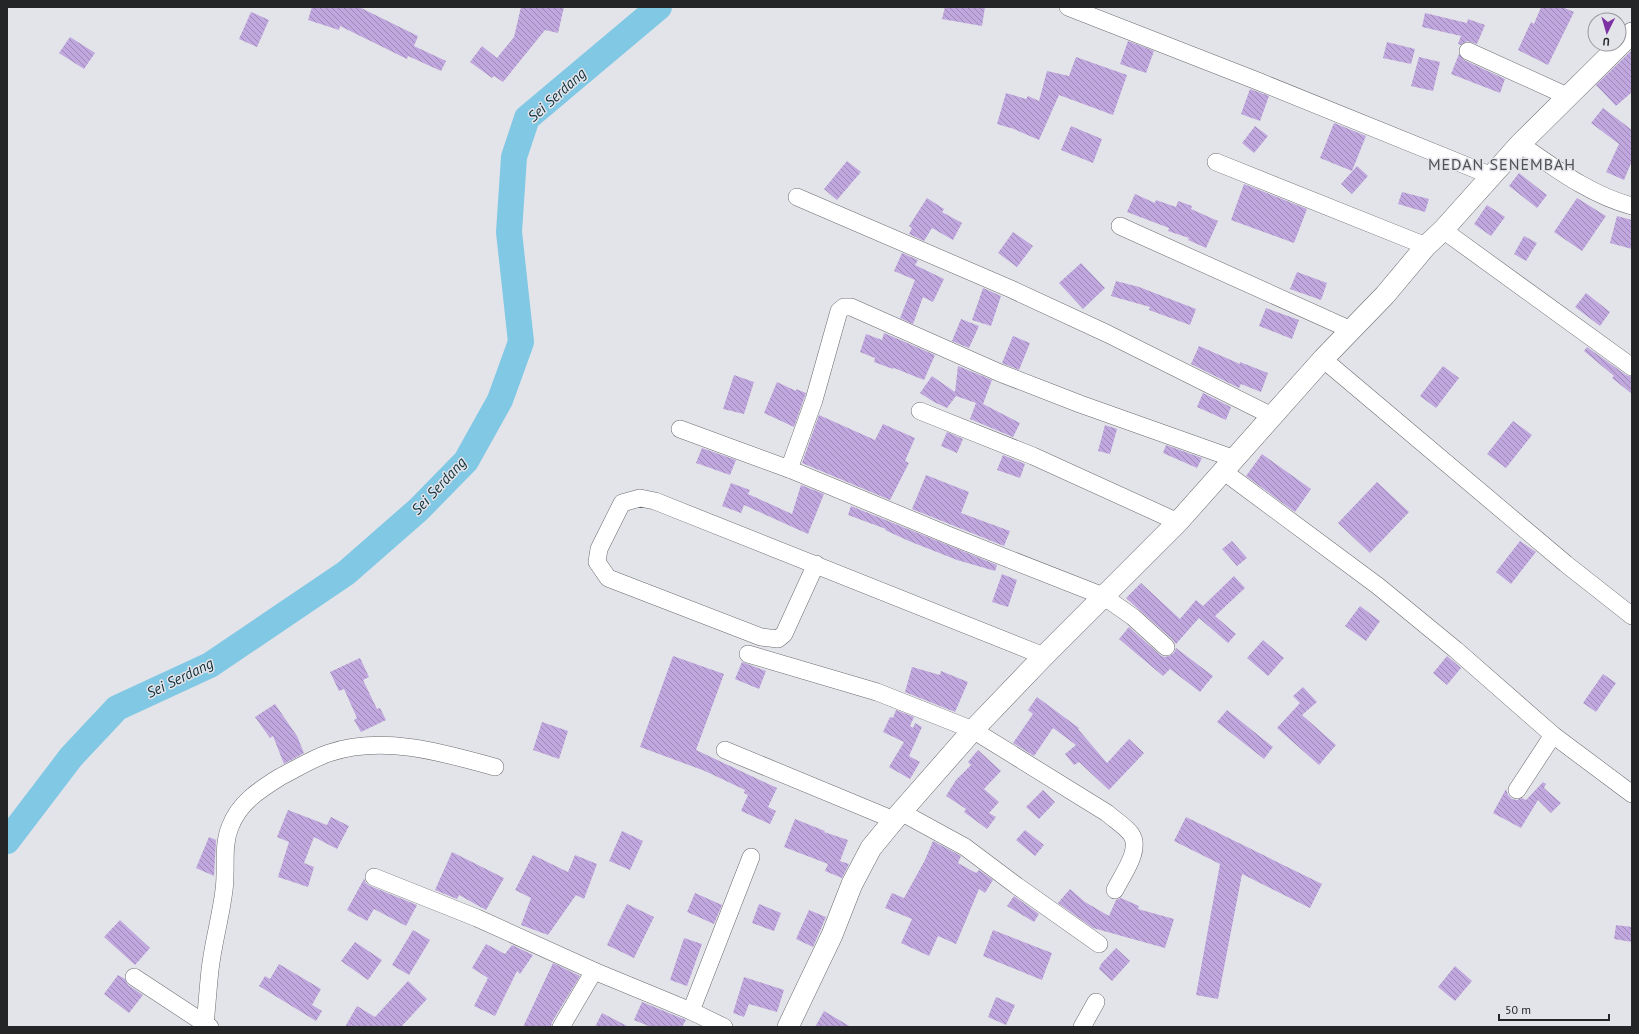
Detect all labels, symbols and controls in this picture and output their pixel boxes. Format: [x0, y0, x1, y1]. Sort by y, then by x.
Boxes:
north arrow [1587, 12, 1627, 52]
text: U [1602, 35, 1610, 49]
water label: Sei Serdang [523, 63, 590, 126]
district label: MEDAN SENEMBAH [1428, 154, 1576, 174]
water label: Sei Serdang [407, 452, 470, 519]
water label: Sei Serdang [143, 653, 217, 702]
scale bar [1499, 996, 1609, 1022]
text: 50 m [1505, 1002, 1531, 1017]

